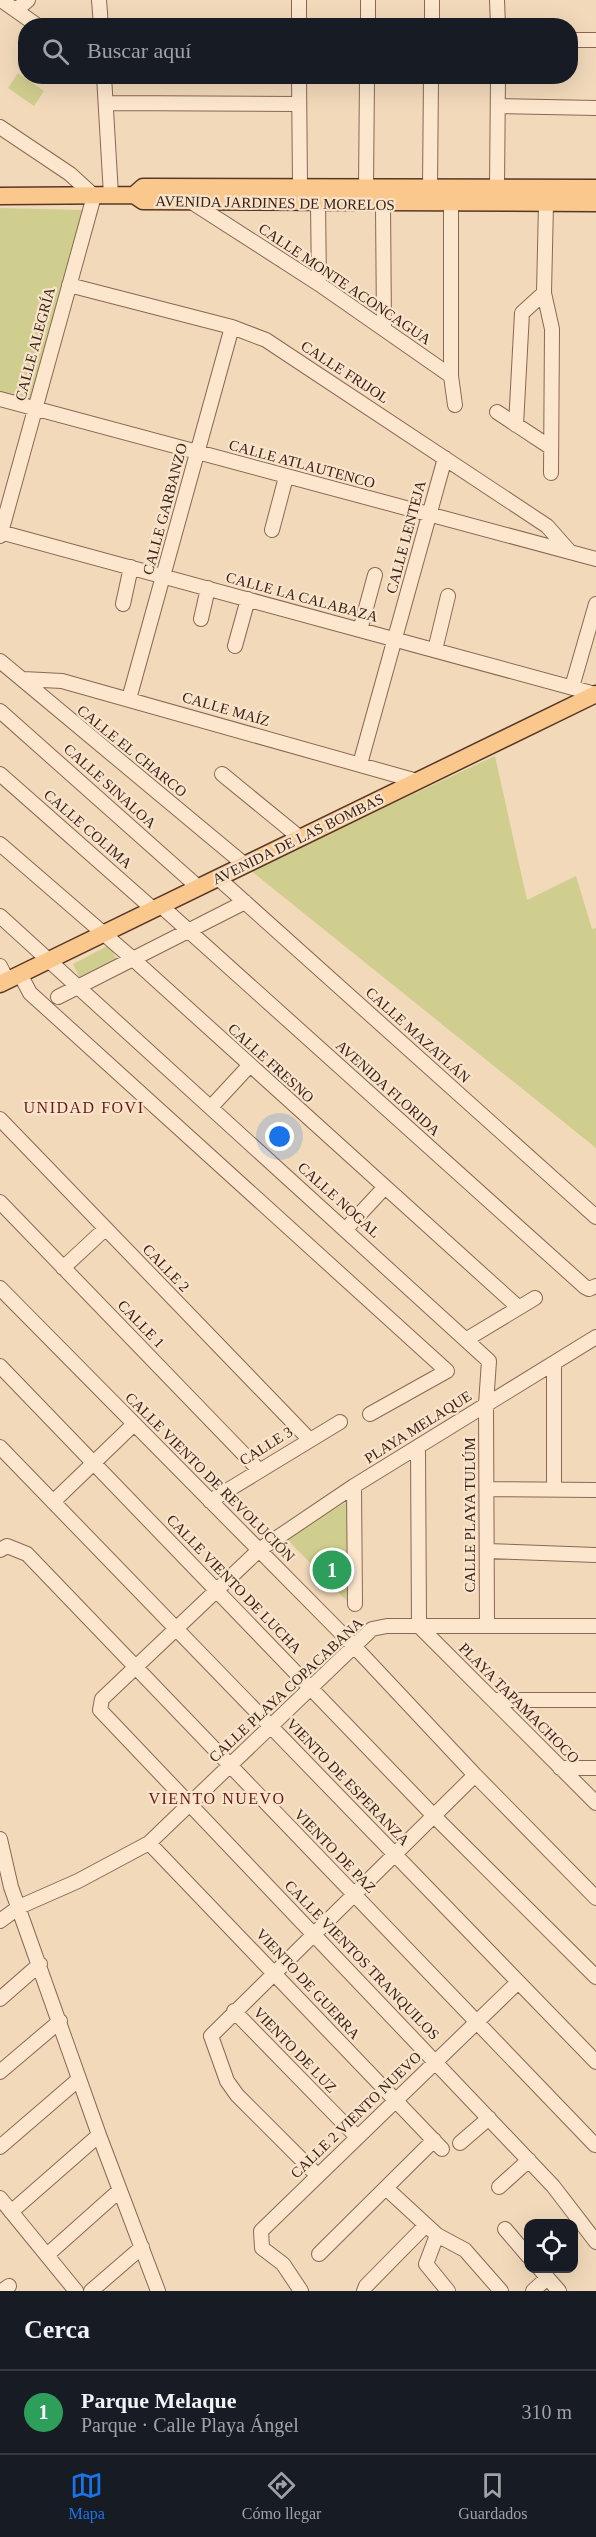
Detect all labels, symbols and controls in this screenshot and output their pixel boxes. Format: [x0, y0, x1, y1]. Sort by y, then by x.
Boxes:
search box [18, 18, 578, 84]
icon: search [39, 35, 72, 68]
text: Buscar aquí [87, 38, 191, 63]
street label: AVENIDA JARDINES DE MORELOS [155, 193, 395, 213]
street label: CALLE MONTE ACONCAGUA [256, 220, 434, 348]
street label: CALLE ALEGRÍA [12, 285, 58, 403]
street label: CALLE FRIJOL [298, 338, 392, 406]
street label: CALLE ATLAUTENCO [227, 437, 377, 491]
street label: CALLE GARBANZO [140, 441, 190, 576]
street label: CALLE LENTEJA [383, 479, 429, 595]
street label: CALLE LA CALABAZA [224, 569, 380, 625]
street label: CALLE MAÍZ [180, 689, 272, 729]
street label: CALLE EL CHARCO [74, 702, 190, 800]
street label: CALLE SINALOA [61, 741, 159, 832]
street label: CALLE COLIMA [41, 786, 135, 872]
street label: AVENIDA DE LAS BOMBAS [210, 790, 386, 888]
street label: CALLE MAZATLÁN [363, 984, 473, 1086]
street label: CALLE FRESNO [225, 1020, 317, 1106]
street label: AVENIDA FLORIDA [333, 1037, 443, 1139]
district label: UNIDAD FOVI [24, 1099, 144, 1116]
your location [265, 1122, 294, 1151]
street label: CALLE NOGAL [295, 1159, 383, 1241]
street label: CALLE 2 [140, 1241, 192, 1295]
street label: CALLE 1 [115, 1297, 167, 1351]
street label: PLAYA MELAQUE [362, 1388, 474, 1466]
street label: CALLE VIENTO DE REVOLUCIÓN [122, 1389, 298, 1565]
street label: CALLE 3 [236, 1423, 296, 1469]
street label: CALLE PLAYA TULÚM [462, 1437, 478, 1593]
street label: CALLE VIENTO DE LUCHA [163, 1511, 305, 1657]
pin: 1 [312, 1548, 352, 1592]
street label: CALLE PLAYA COPACABANA [206, 1614, 366, 1765]
street label: PLAYA TAPAMACHOCO [456, 1640, 582, 1766]
street label: VIENTO DE ESPERANZA [283, 1715, 413, 1849]
district label: VIENTO NUEVO [148, 1790, 286, 1807]
street label: VIENTO DE PAZ [291, 1806, 379, 1896]
street label: CALLE VIENTOS TRANQUILOS [282, 1877, 442, 2043]
street label: VIENTO DE GUERRA [253, 1926, 363, 2042]
street label: VIENTO DE LUZ [250, 2004, 340, 2096]
street label: CALLE 2 VIENTO NUEVO [288, 2048, 425, 2181]
map controls [524, 2219, 578, 2273]
button: locate [524, 2219, 578, 2273]
text: Cerca [24, 2315, 90, 2344]
text: Parque Melaque [81, 2388, 236, 2413]
text: 1 [39, 2401, 49, 2423]
text: 310 m [521, 2401, 572, 2423]
text: Parque · Calle Playa Ángel [81, 2414, 299, 2436]
tab: Mapa [68, 2469, 105, 2523]
tab: Cómo llegar [242, 2469, 321, 2523]
tab: Guardados [458, 2469, 528, 2523]

